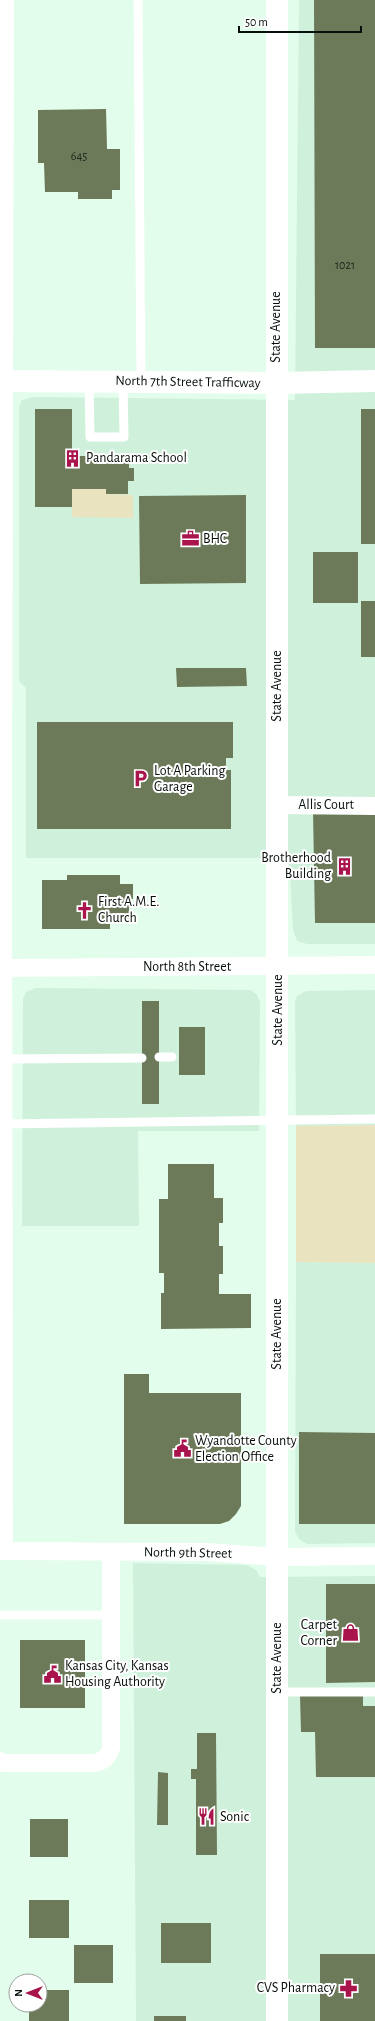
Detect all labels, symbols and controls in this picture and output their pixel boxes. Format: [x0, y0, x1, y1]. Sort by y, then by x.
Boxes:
scale bar [239, 8, 361, 34]
text: 50 m [245, 16, 268, 28]
house number: 645 [71, 150, 87, 162]
house number: 1021 [335, 259, 355, 271]
street label: State Avenue [269, 291, 283, 363]
street label: North 7th Street Trafficway [115, 374, 261, 390]
building icon: Pandarama School [63, 448, 83, 468]
place label: Pandarama School [86, 451, 187, 465]
office icon: BHC [180, 529, 200, 549]
place label: BHC [203, 532, 227, 546]
street label: State Avenue [270, 650, 284, 722]
place label: Lot A Parking Garage [154, 764, 225, 794]
parking icon: Lot A Parking Garage [131, 769, 151, 789]
street label: Allis Court [298, 798, 354, 812]
place label: Brotherhood Building [261, 851, 331, 881]
building icon: Brotherhood Building [334, 856, 354, 876]
place label: First A.M.E. Church [98, 895, 159, 925]
church icon: First A.M.E. Church [75, 900, 95, 920]
street label: North 8th Street [143, 960, 232, 974]
street label: State Avenue [271, 974, 285, 1046]
street label: State Avenue [270, 1298, 284, 1370]
place label: Wyandotte County Election Office [195, 1434, 297, 1464]
public building icon: Wyandotte County Election Office [172, 1439, 192, 1459]
street label: North 9th Street [144, 1545, 233, 1561]
place label: Carpet Corner [301, 1618, 338, 1648]
street label: State Avenue [270, 1622, 284, 1694]
shop icon: Carpet Corner [340, 1623, 360, 1643]
place label: Kansas City, Kansas Housing Authority [65, 1659, 169, 1689]
public building icon: Kansas City, Kansas Housing Authority [42, 1664, 62, 1684]
restaurant icon: Sonic [197, 1807, 217, 1827]
place label: Sonic [220, 1810, 250, 1824]
north arrow [8, 1973, 48, 2013]
pharmacy icon: CVS Pharmacy [338, 1978, 358, 1998]
place label: CVS Pharmacy [257, 1981, 335, 1995]
text: N [13, 1989, 24, 1997]

